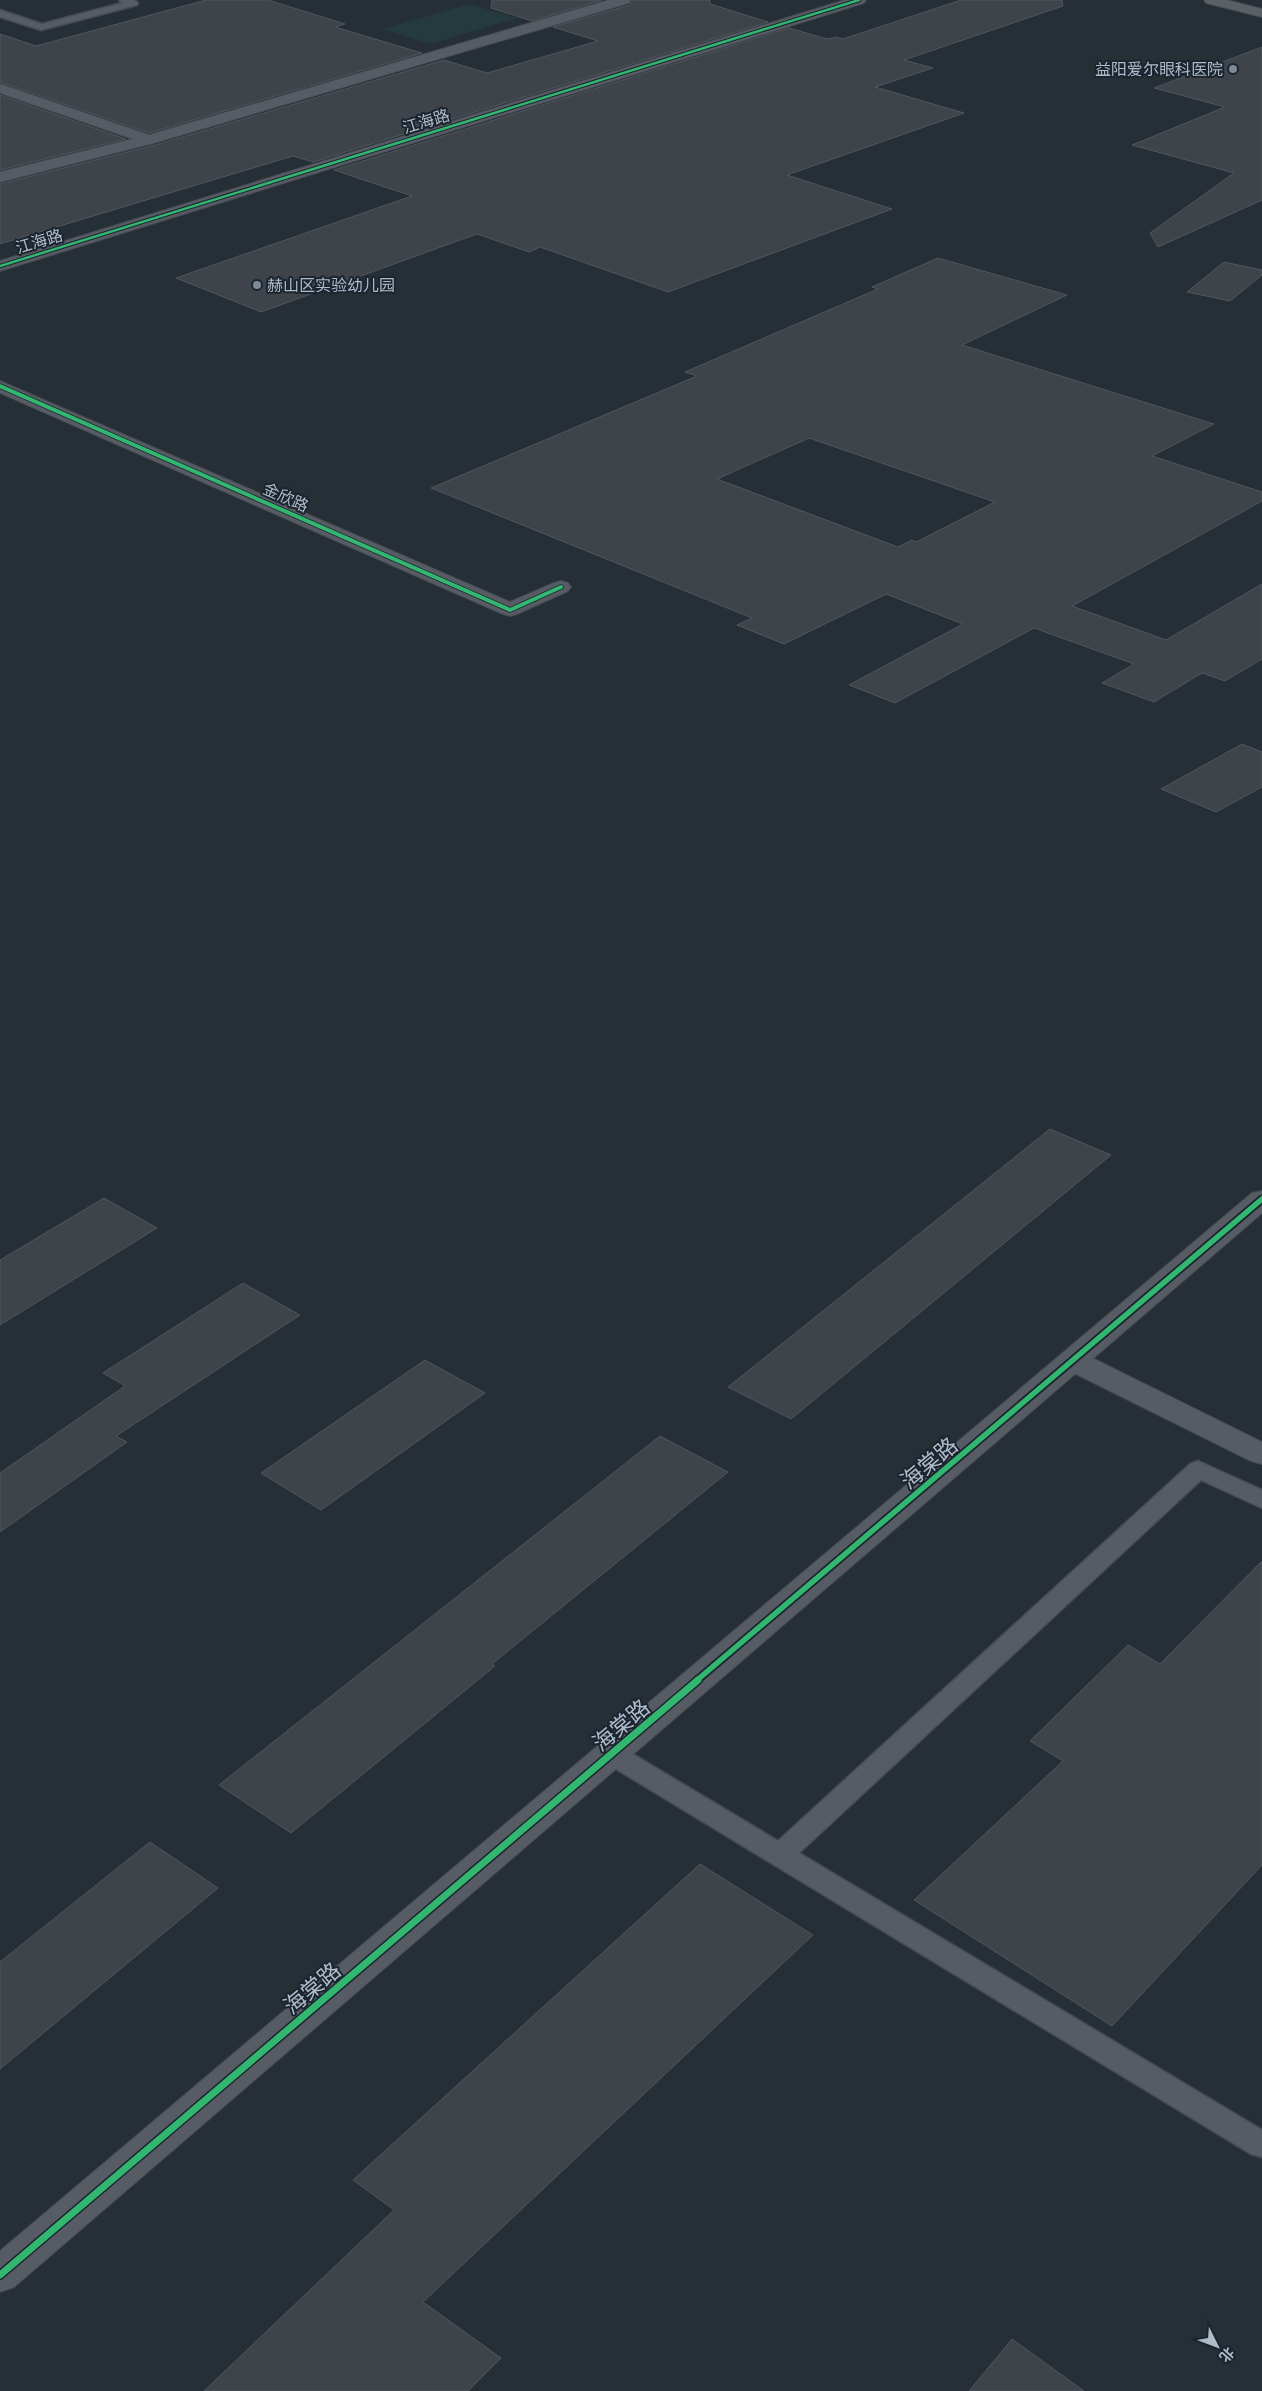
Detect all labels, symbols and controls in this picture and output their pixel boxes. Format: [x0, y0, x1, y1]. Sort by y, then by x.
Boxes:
place label: 益阳爱尔眼科医院 [1095, 59, 1223, 80]
marker: 益阳爱尔眼科医院 [1227, 63, 1239, 75]
street label: 江海路 [400, 104, 452, 139]
street label: 江海路 [13, 224, 65, 259]
place label: 赫山区实验幼儿园 [267, 275, 395, 296]
marker: 赫山区实验幼儿园 [251, 279, 263, 291]
street label: 金欣路 [260, 478, 312, 517]
street label: 海棠路 [895, 1431, 963, 1495]
street label: 海棠路 [587, 1693, 655, 1757]
street label: 海棠路 [278, 1956, 346, 2020]
north arrow [1192, 2321, 1242, 2371]
text: 北 [1215, 2343, 1238, 2366]

